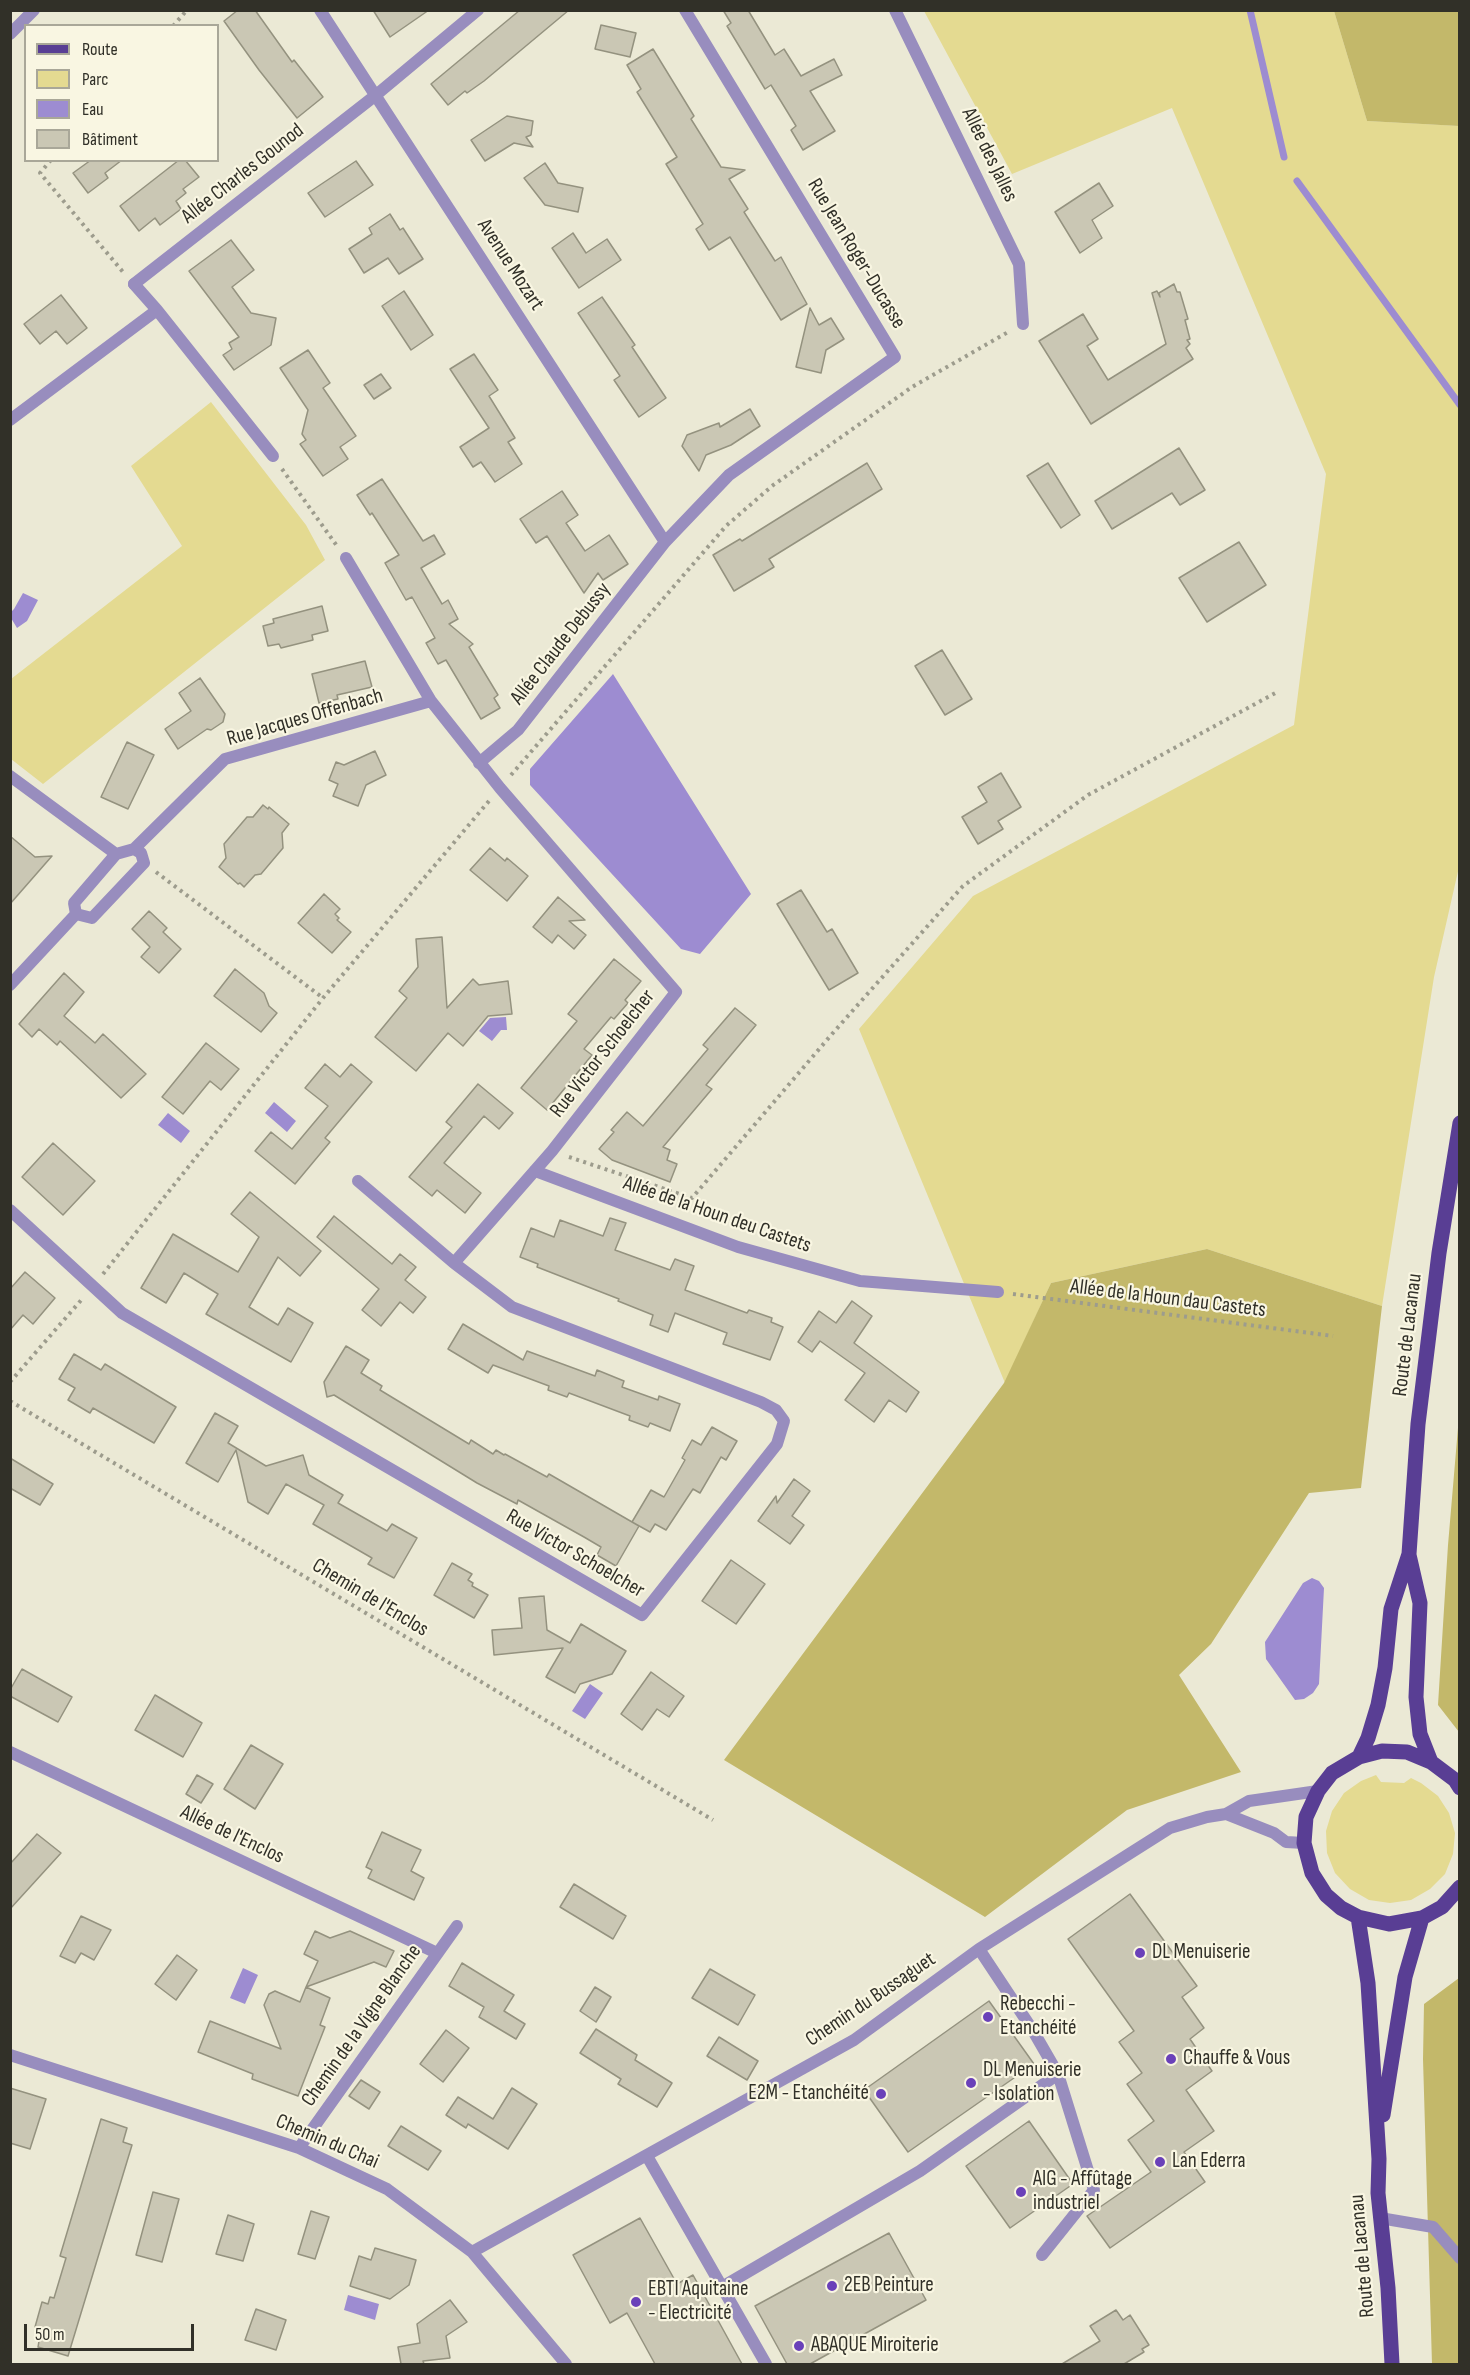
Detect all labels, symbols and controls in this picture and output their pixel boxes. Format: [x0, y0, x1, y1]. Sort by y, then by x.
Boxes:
legend [24, 24, 219, 162]
text: Route [82, 39, 118, 60]
text: Parc [82, 69, 108, 90]
text: Eau [82, 99, 104, 120]
street label: Allée des Jalles [955, 104, 1023, 206]
street label: Allée Charles Gounod [177, 118, 309, 230]
text: Bâtiment [82, 129, 138, 150]
street label: Rue Jean Roger-Ducasse [801, 174, 911, 334]
street label: Avenue Mozart [471, 215, 549, 315]
street label: Allée Claude Debussy [506, 578, 616, 710]
street label: Rue Jacques Offenbach [224, 684, 386, 752]
street label: Rue Victor Schoelcher [545, 985, 661, 1123]
street label: Allée de la Houn deu Castets [620, 1171, 814, 1259]
street label: Route de Lacanau [1388, 1272, 1428, 1398]
street label: Allée de la Houn dau Castets [1069, 1275, 1267, 1323]
street label: Rue Victor Schoelcher [501, 1504, 649, 1604]
street label: Chemin de l'Enclos [307, 1553, 433, 1643]
street label: Allée de l'Enclos [176, 1800, 288, 1870]
street label: Chemin de la Vigne Blanche [297, 1940, 427, 2112]
place label: DL Menuiserie [1152, 1940, 1250, 1966]
marker: DL Menuiserie [1133, 1946, 1147, 1960]
street label: Chemin du Bussaguet [801, 1947, 941, 2053]
place label: Rebecchi - Etanchéité [1000, 1992, 1077, 2042]
marker: Rebecchi - Etanchéité [981, 2010, 995, 2024]
place label: Chauffe & Vous [1183, 2046, 1290, 2072]
marker: Chauffe & Vous [1164, 2052, 1178, 2066]
place label: DL Menuiserie - Isolation [983, 2058, 1081, 2108]
marker: DL Menuiserie - Isolation [964, 2076, 978, 2090]
place label: E2M - Etanchéité [748, 2081, 869, 2107]
marker: E2M - Etanchéité [874, 2087, 888, 2101]
street label: Chemin du Chai [272, 2109, 382, 2175]
place label: Lan Ederra [1172, 2149, 1246, 2175]
marker: Lan Ederra [1153, 2155, 1167, 2169]
place label: AIG - Affûtage industriel [1033, 2167, 1132, 2217]
marker: AIG - Affûtage industriel [1014, 2185, 1028, 2199]
street label: Route de Lacanau [1345, 2193, 1381, 2319]
place label: 2EB Peinture [844, 2273, 934, 2299]
place label: EBTI Aquitaine - Electricité [648, 2277, 748, 2327]
marker: 2EB Peinture [825, 2279, 839, 2293]
marker: EBTI Aquitaine - Electricité [629, 2295, 643, 2309]
scale bar [27, 2312, 196, 2350]
text: 50 m [35, 2324, 65, 2345]
place label: ABAQUE Miroiterie [811, 2333, 939, 2359]
marker: ABAQUE Miroiterie [792, 2339, 806, 2353]

